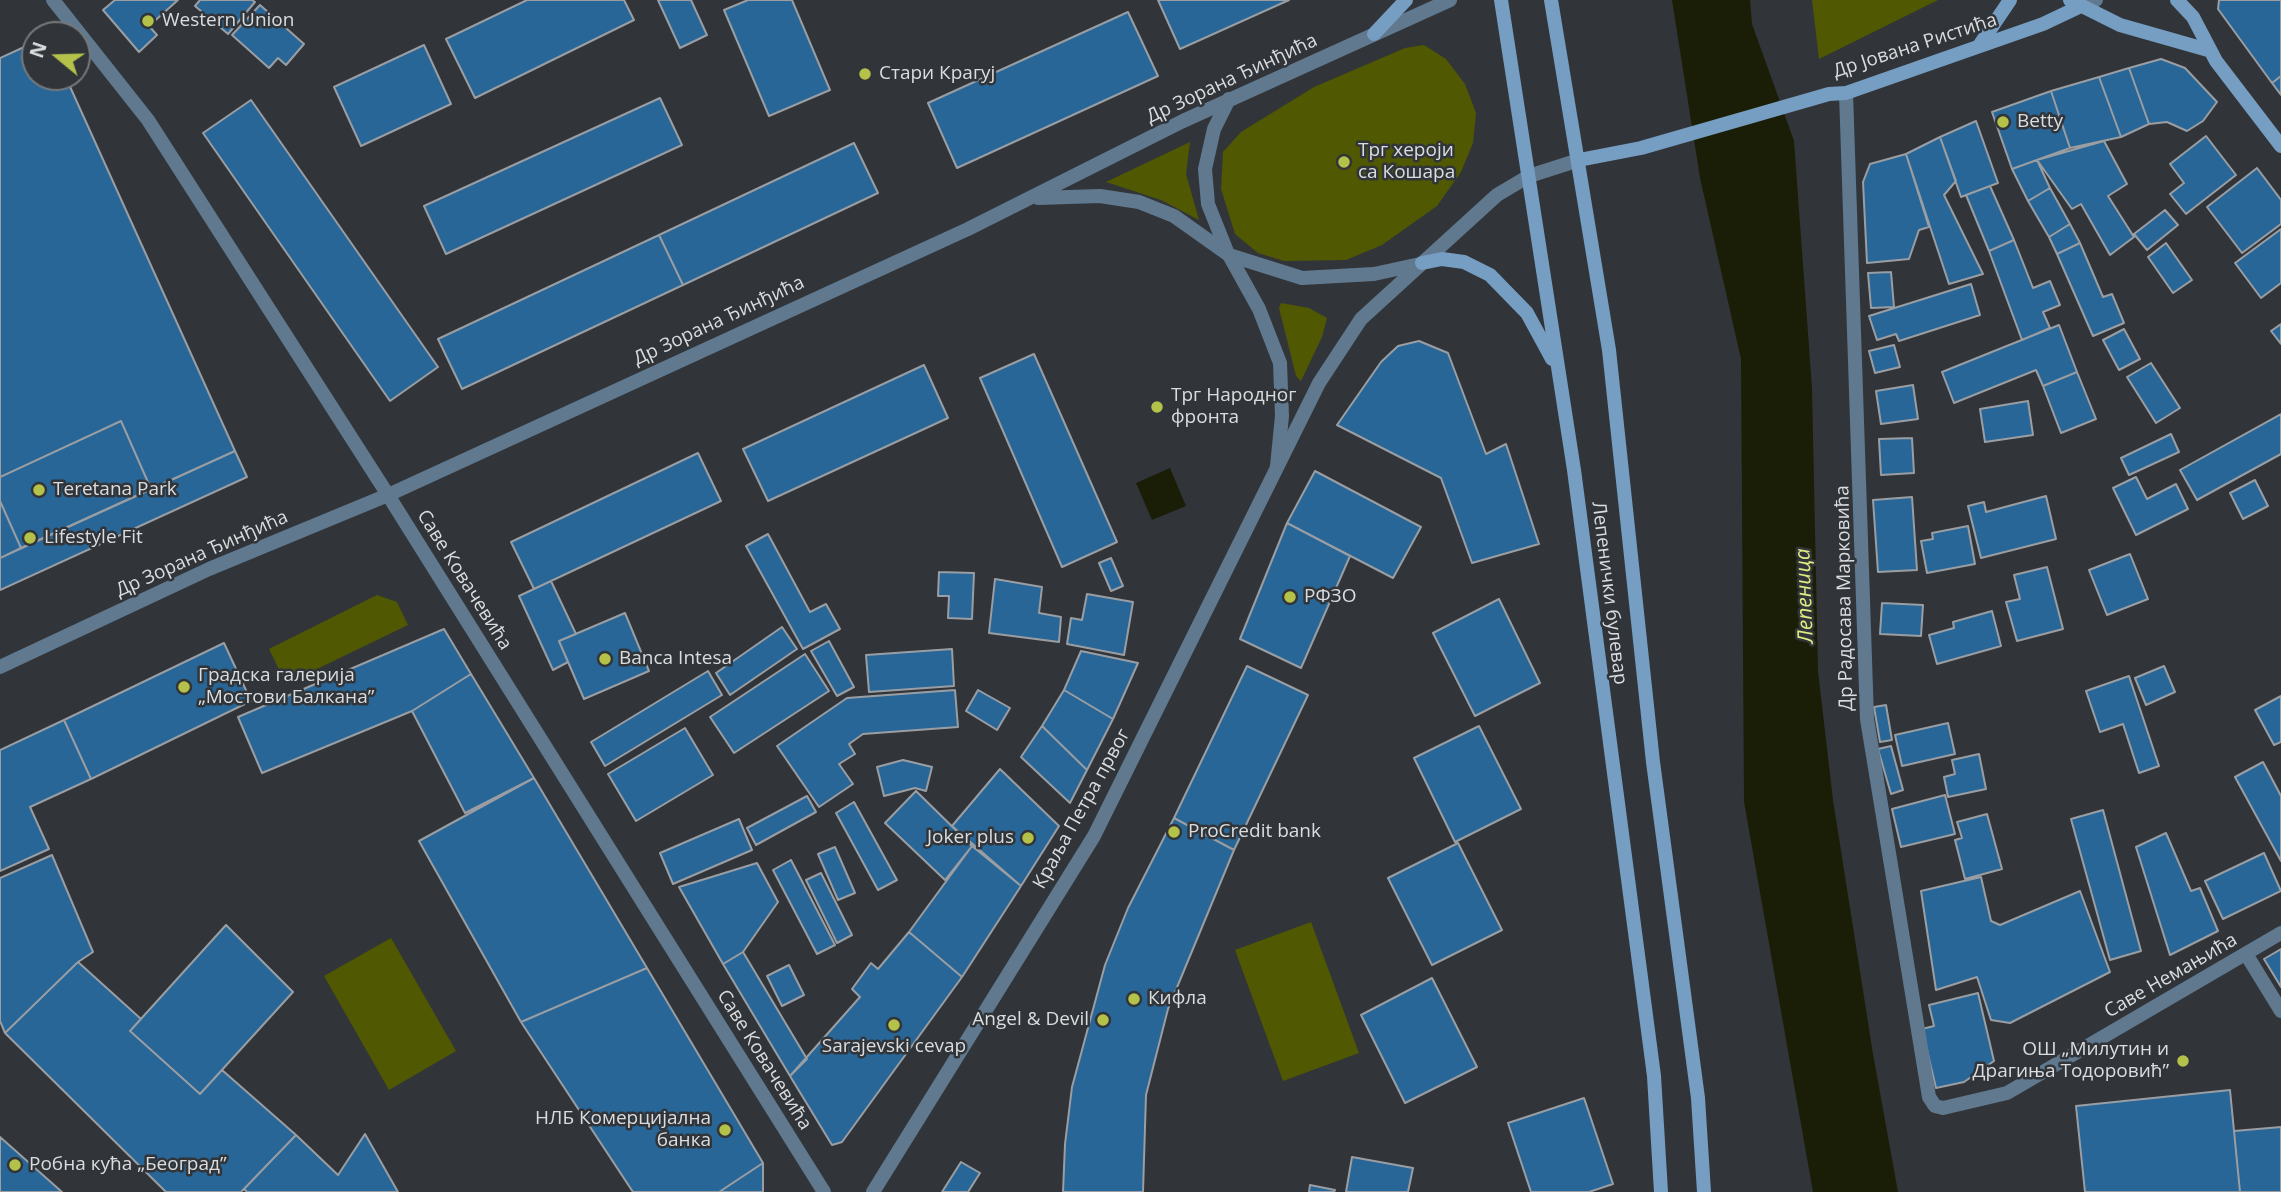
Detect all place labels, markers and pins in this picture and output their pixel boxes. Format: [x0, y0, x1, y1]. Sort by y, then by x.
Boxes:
place label: Western Union [162, 10, 294, 32]
marker: Western Union [140, 13, 156, 29]
place label: Стари Крагуј [879, 63, 995, 85]
marker: Стари Крагуј [857, 66, 873, 82]
place label: Betty [2017, 111, 2063, 133]
marker: Betty [1995, 114, 2011, 130]
place label: Трг хероји са Кошара [1358, 140, 1455, 184]
marker: Трг хероји са Кошара [1336, 154, 1352, 170]
place label: Трг Народног фронта [1171, 385, 1296, 429]
marker: Трг Народног фронта [1149, 399, 1165, 415]
place label: Teretana Park [53, 479, 177, 501]
marker: Teretana Park [31, 482, 47, 498]
place label: Lifestyle Fit [44, 527, 143, 549]
marker: Lifestyle Fit [22, 530, 38, 546]
place label: РФЗО [1304, 586, 1356, 608]
marker: РФЗО [1282, 589, 1298, 605]
place label: Banca Intesa [619, 648, 732, 670]
marker: Banca Intesa [597, 651, 613, 667]
place label: Градска галерија „Мостови Балкана” [198, 665, 374, 709]
marker: Градска галерија „Мостови Балкана” [176, 679, 192, 695]
place label: ProCredit bank [1188, 821, 1321, 843]
marker: ProCredit bank [1166, 824, 1182, 840]
place label: Joker plus [927, 827, 1014, 849]
marker: Joker plus [1020, 830, 1036, 846]
place label: Кифла [1148, 988, 1207, 1010]
marker: Кифла [1126, 991, 1142, 1007]
place label: Angel & Devil [972, 1009, 1089, 1031]
marker: Angel & Devil [1095, 1012, 1111, 1028]
marker: Sarajevski cevap [886, 1017, 902, 1033]
place label: Sarajevski cevap [822, 1036, 966, 1058]
place label: ОШ „Милутин и Драгиња Тодоровић” [1973, 1039, 2169, 1083]
marker: ОШ „Милутин и Драгиња Тодоровић” [2175, 1053, 2191, 1069]
place label: НЛБ Комерцијална банка [535, 1108, 711, 1152]
marker: НЛБ Комерцијална банка [717, 1122, 733, 1138]
place label: Робна кућа „Београд” [29, 1154, 227, 1176]
marker: Робна кућа „Београд” [7, 1157, 23, 1173]

